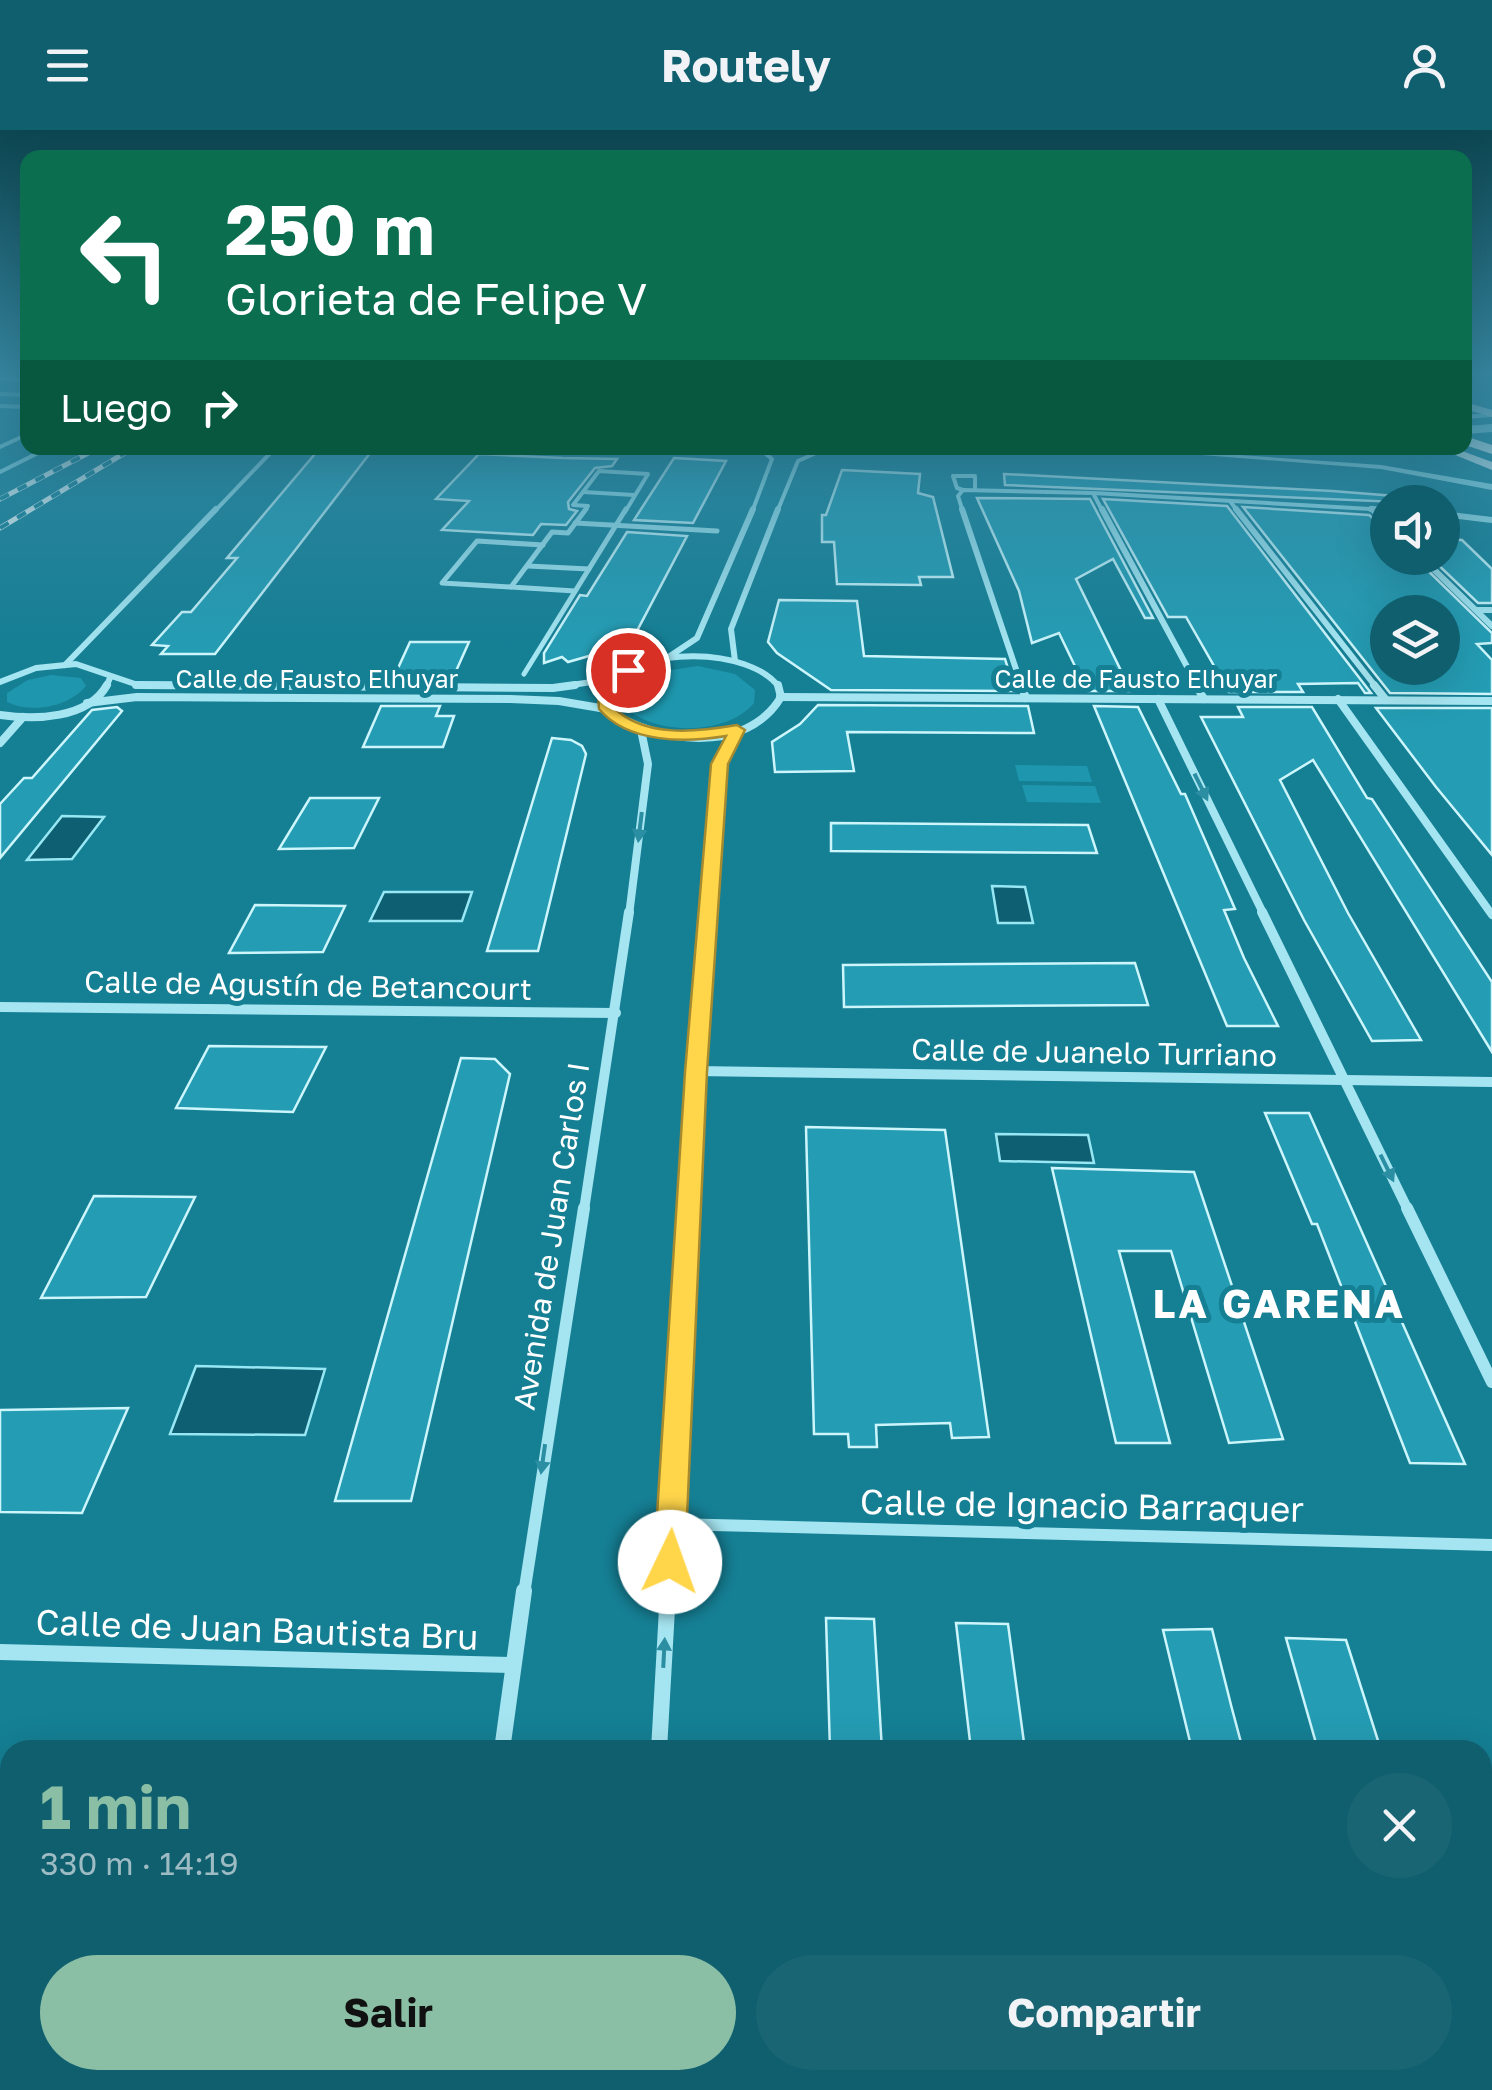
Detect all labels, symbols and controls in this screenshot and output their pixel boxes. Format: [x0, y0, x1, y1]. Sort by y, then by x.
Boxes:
icon: menu [40, 38, 95, 93]
text: Routely [661, 38, 831, 92]
icon: person [1397, 38, 1452, 93]
text: 250 m [225, 186, 435, 270]
icon: left [60, 190, 190, 320]
text: Glorieta de Felipe V [225, 271, 647, 325]
icon: right [192, 380, 247, 435]
text: Luego [60, 385, 172, 430]
map controls [1370, 485, 1460, 685]
button: sound [1370, 485, 1460, 575]
button: layers [1370, 595, 1460, 685]
pin [586, 628, 671, 713]
icon: arrive [601, 643, 656, 698]
street label: Calle de Fausto Elhuyar [176, 663, 459, 694]
street label: Calle de Fausto Elhuyar [995, 663, 1278, 694]
one-way arrow [1192, 772, 1209, 801]
one-way arrow [632, 811, 648, 843]
street label: Calle de Agustín de Betancourt [84, 963, 532, 1007]
street label: Calle de Juanelo Turriano [911, 1031, 1277, 1073]
street label: Avenida de Juan Carlos I [506, 1060, 596, 1412]
one-way arrow [1378, 1154, 1395, 1183]
district label: LA GARENA [1152, 1279, 1406, 1327]
one-way arrow [534, 1444, 550, 1475]
street label: Calle de Ignacio Barraquer [860, 1480, 1304, 1530]
position arrow [618, 1510, 722, 1614]
street label: Calle de Juan Bautista Bru [35, 1600, 479, 1658]
one-way arrow [656, 1636, 672, 1668]
text: 1 min [40, 1770, 191, 1842]
button: close [1347, 1773, 1452, 1878]
text: 330 m · 14:19 [40, 1844, 239, 1882]
button: Salir [40, 1955, 736, 2070]
button: Compartir [756, 1955, 1452, 2070]

